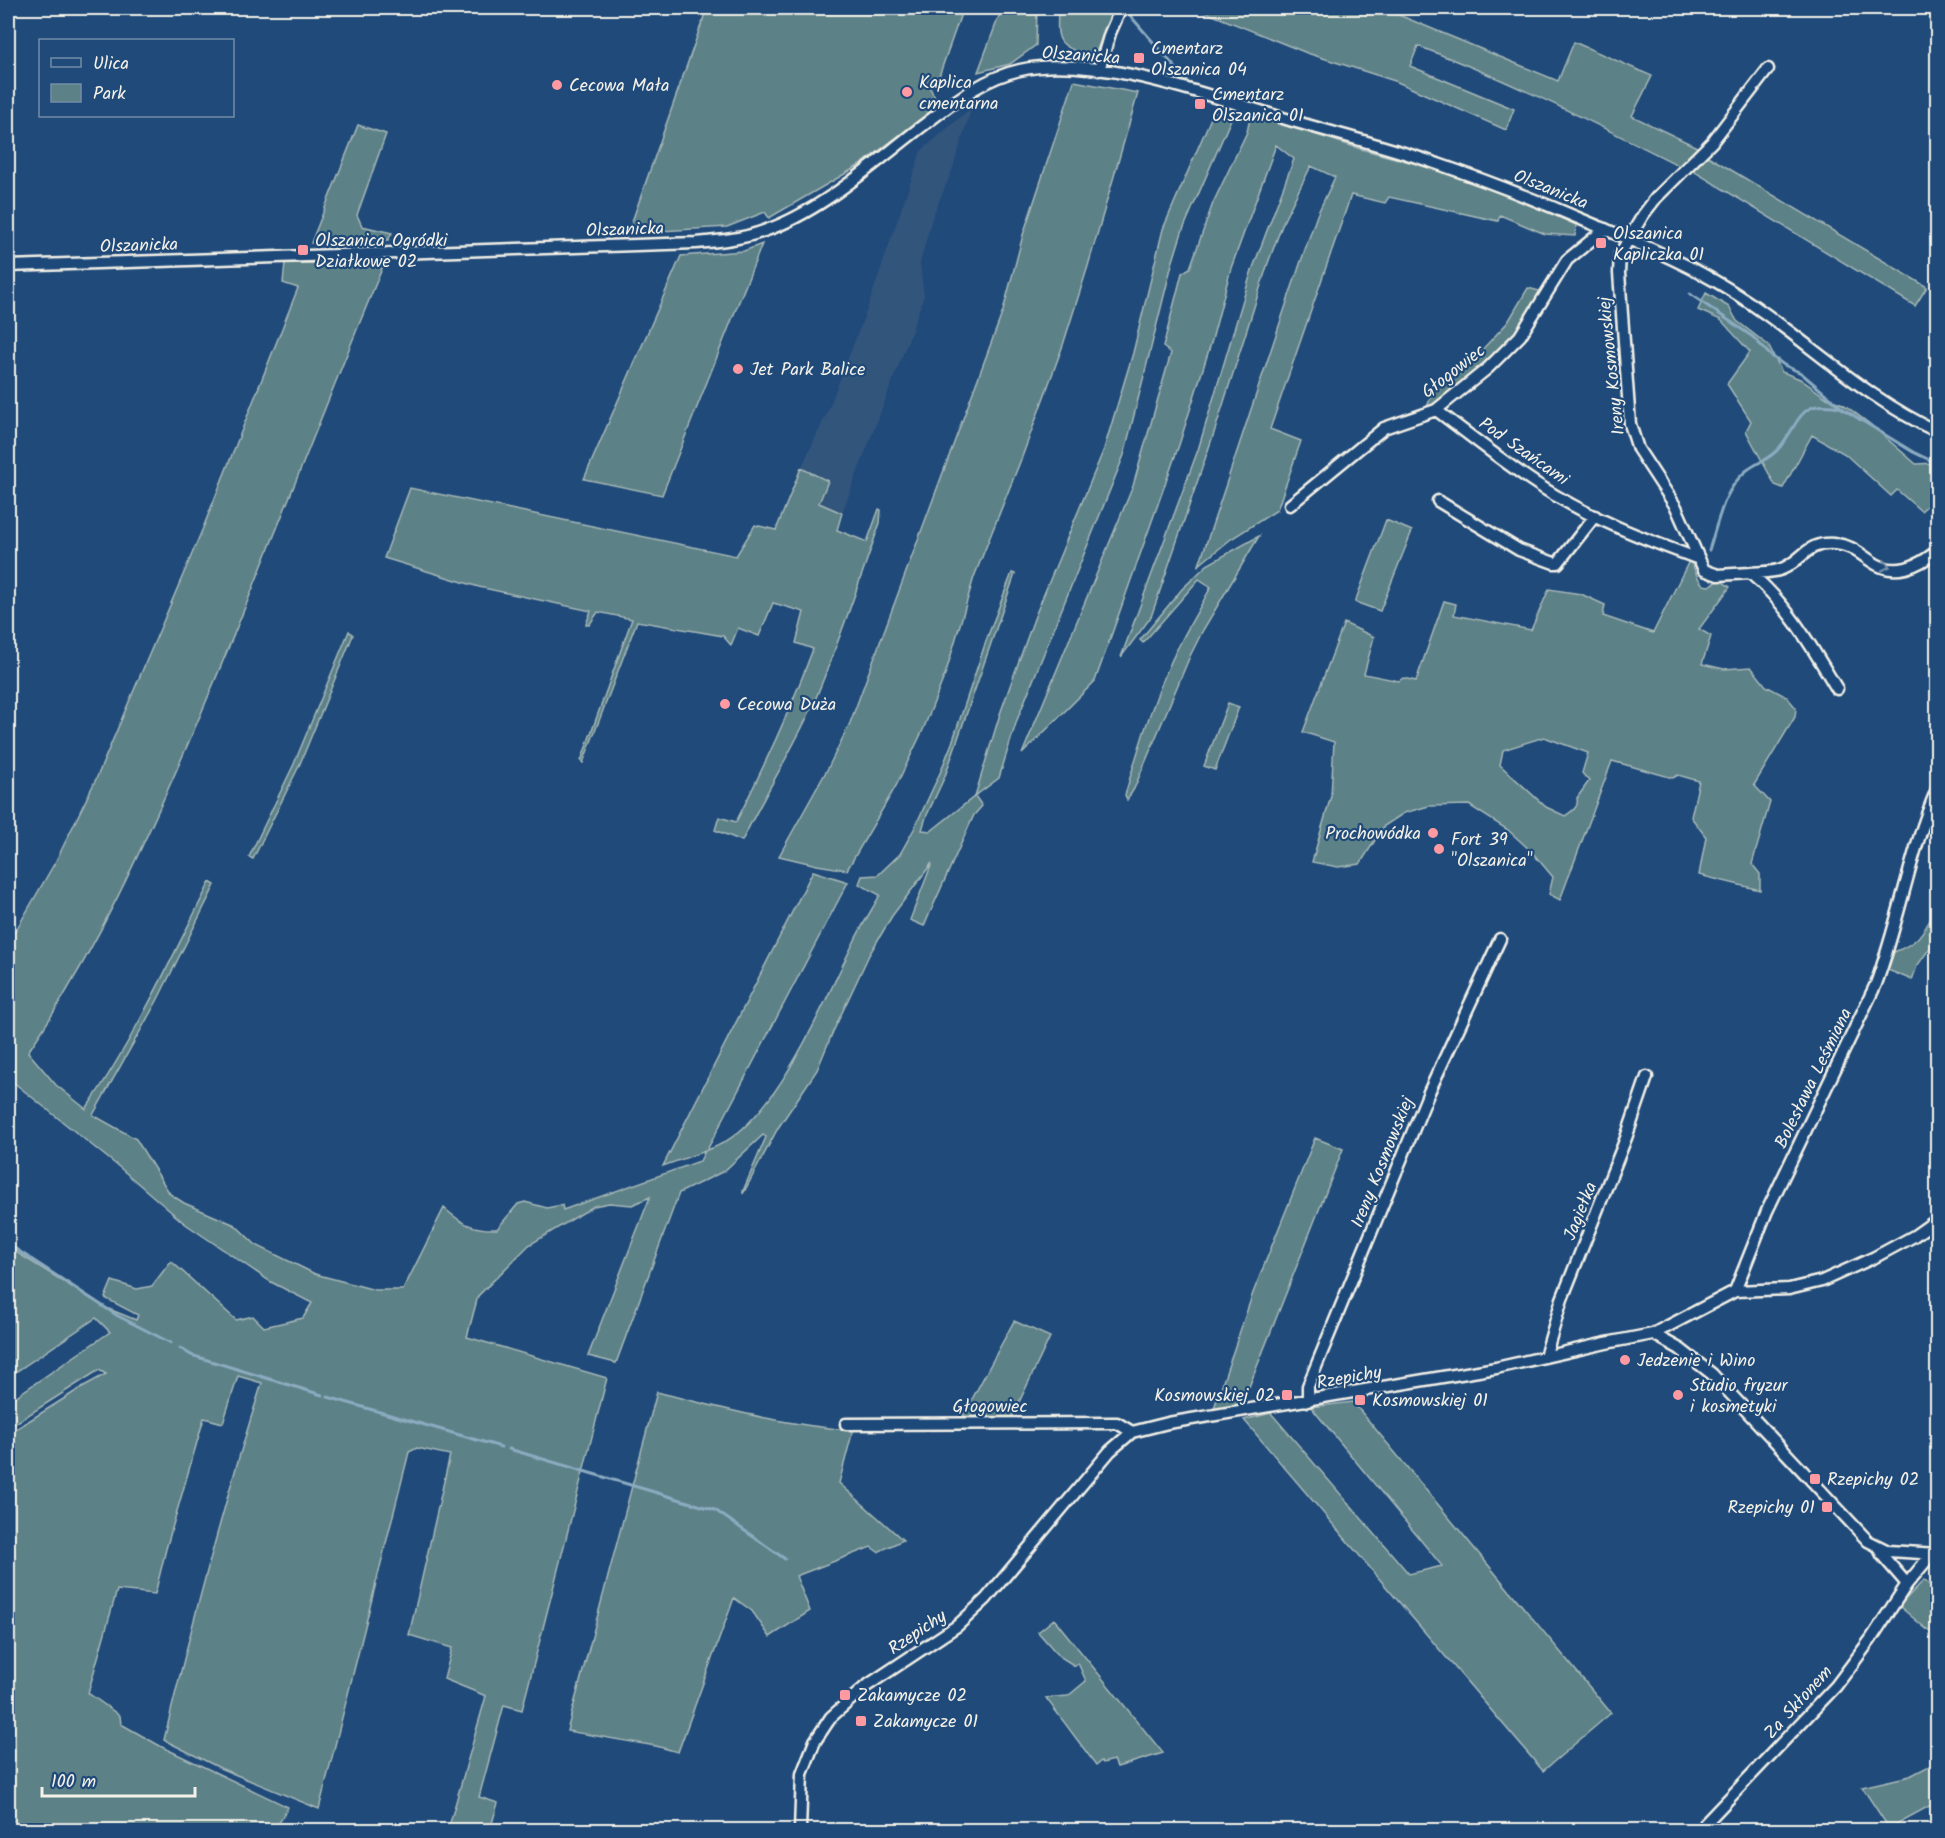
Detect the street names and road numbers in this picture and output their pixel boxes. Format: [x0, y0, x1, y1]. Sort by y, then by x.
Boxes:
street label: Olszanicka [1041, 39, 1121, 74]
street label: Olszanicka [1509, 162, 1592, 218]
street label: Olszanicka [585, 215, 665, 246]
street label: Olszanicka [99, 231, 179, 262]
street label: Ireny Kosmowskiej [1591, 294, 1634, 436]
street label: Głogowiec [1415, 338, 1492, 407]
street label: Pod Szańcami [1472, 410, 1575, 495]
street label: Bolesława Leśmiana [1768, 1003, 1861, 1154]
street label: Ireny Kosmowskiej [1344, 1091, 1423, 1232]
street label: Jagiełka [1556, 1178, 1606, 1245]
street label: Rzepichy [1314, 1358, 1385, 1398]
street label: Głogowiec [953, 1393, 1027, 1422]
street label: Rzepichy [883, 1603, 954, 1664]
street label: Za Skłonem [1758, 1659, 1841, 1747]

